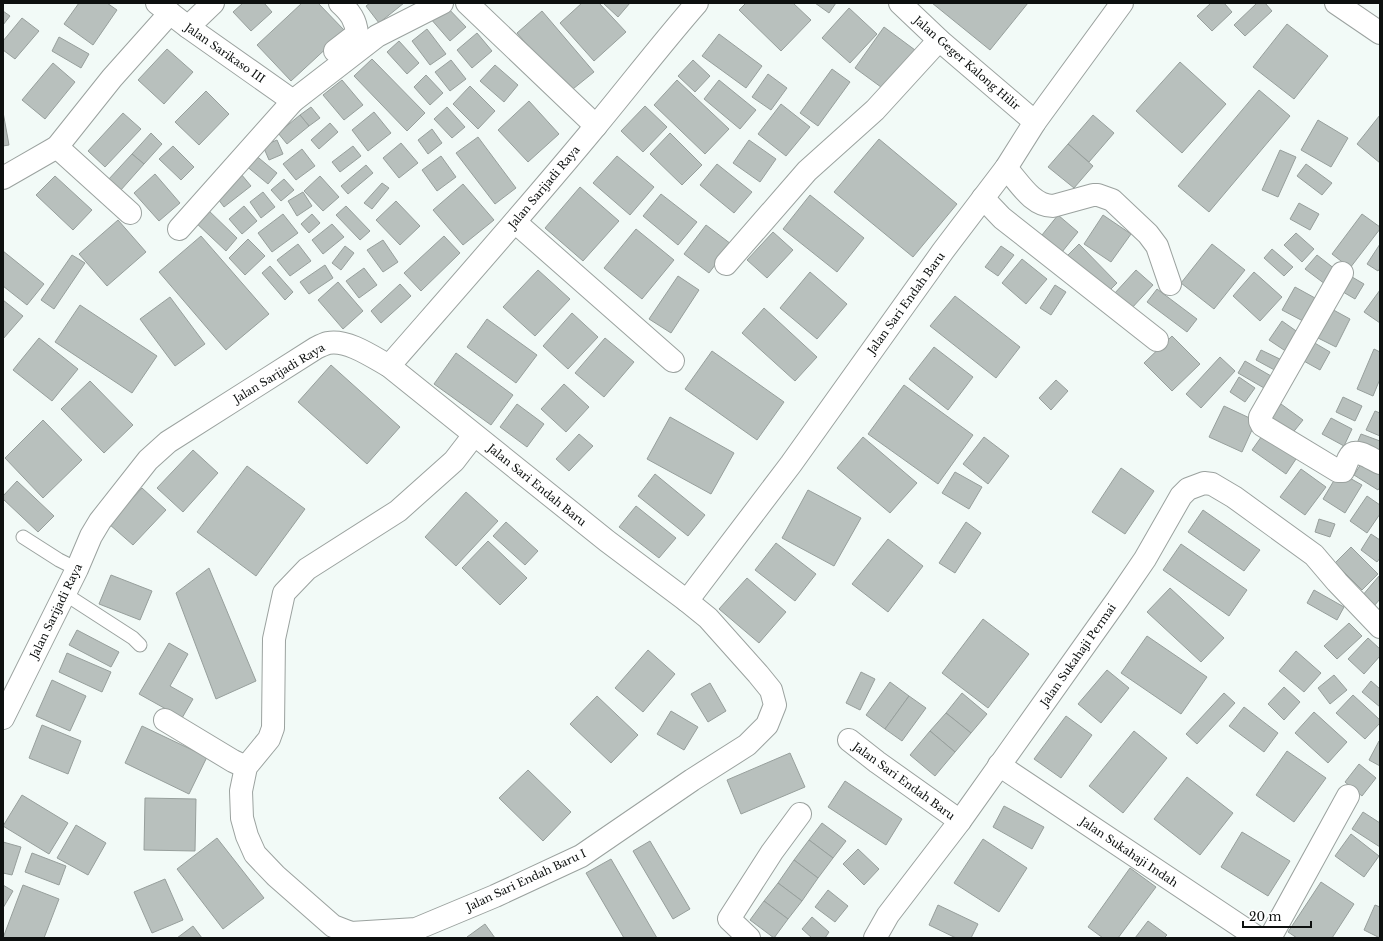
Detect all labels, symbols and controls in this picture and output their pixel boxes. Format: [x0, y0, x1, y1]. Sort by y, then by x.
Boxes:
street label: Jalan Geger Kalong Hilir [909, 12, 1024, 114]
street label: Jalan Sarikaso III [181, 19, 268, 86]
street label: Jalan Sarijadi Raya [504, 142, 583, 233]
street label: Jalan Sari Endah Baru [863, 249, 948, 358]
street label: Jalan Sarijadi Raya [229, 340, 328, 407]
street label: Jalan Sari Endah Baru [483, 440, 590, 529]
street label: Jalan Sarijadi Raya [26, 560, 85, 663]
street label: Jalan Sukahaji Permai [1036, 601, 1119, 711]
street label: Jalan Sari Endah Baru [849, 738, 958, 823]
street label: Jalan Sukahaji Indah [1076, 813, 1181, 890]
street label: Jalan Sari Endah Baru I [462, 846, 588, 915]
scale bar [1243, 903, 1311, 929]
text: 20 m [1249, 909, 1281, 924]

